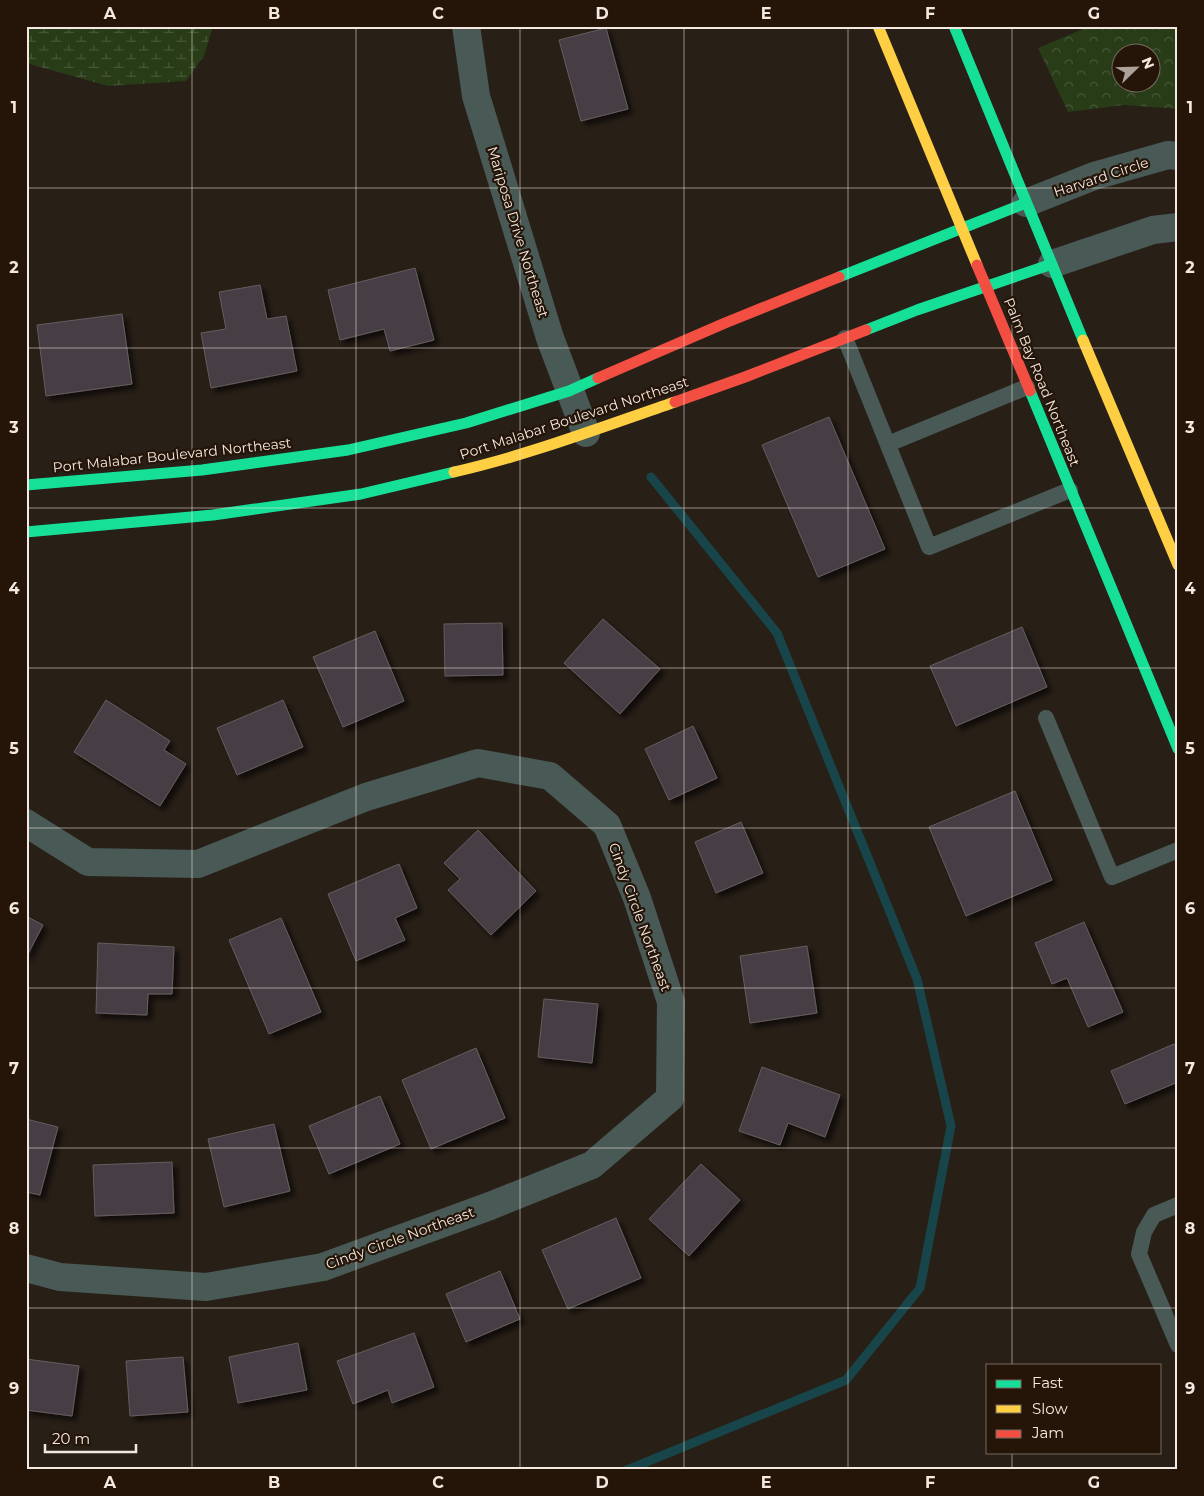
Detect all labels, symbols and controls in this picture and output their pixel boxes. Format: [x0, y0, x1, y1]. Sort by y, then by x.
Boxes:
text: A [103, 4, 117, 23]
text: B [268, 4, 280, 23]
text: C [432, 4, 444, 23]
text: D [595, 4, 609, 23]
text: E [761, 4, 771, 23]
text: F [925, 4, 935, 23]
text: G [1088, 4, 1100, 23]
north arrow [1112, 42, 1162, 92]
text: N [1137, 54, 1158, 72]
text: 1 [11, 98, 17, 117]
text: 1 [1187, 98, 1193, 117]
street label: Mariposa Drive Northeast [483, 144, 553, 320]
street label: Harvard Circle [1051, 153, 1151, 201]
text: 2 [9, 258, 19, 277]
text: 2 [1185, 258, 1195, 277]
street label: Palm Bay Road Northeast [1000, 295, 1084, 469]
street label: Port Malabar Boulevard Northeast [457, 372, 691, 464]
text: 3 [8, 418, 19, 437]
text: 3 [1184, 418, 1195, 437]
street label: Port Malabar Boulevard Northeast [52, 433, 292, 476]
text: 4 [8, 579, 20, 598]
text: 4 [1184, 579, 1196, 598]
text: 5 [9, 739, 19, 758]
text: 5 [1185, 739, 1195, 758]
street label: Cindy Circle Northeast [605, 840, 675, 994]
text: 6 [9, 899, 19, 918]
text: 6 [1185, 899, 1195, 918]
text: 7 [9, 1059, 19, 1078]
text: 7 [1185, 1059, 1195, 1078]
street label: Cindy Circle Northeast [323, 1203, 477, 1273]
text: 8 [9, 1219, 19, 1238]
text: 8 [1185, 1219, 1195, 1238]
legend [986, 1364, 1162, 1454]
text: Fast [1032, 1373, 1063, 1392]
text: 9 [9, 1379, 19, 1398]
text: 9 [1185, 1379, 1195, 1398]
text: Slow [1032, 1399, 1068, 1418]
scale bar [45, 1421, 136, 1453]
text: Jam [1031, 1423, 1064, 1442]
text: 20 m [52, 1429, 90, 1448]
text: A [103, 1473, 117, 1492]
text: B [268, 1473, 280, 1492]
text: C [432, 1473, 444, 1492]
text: D [595, 1473, 609, 1492]
text: E [761, 1473, 771, 1492]
text: F [925, 1473, 935, 1492]
text: G [1088, 1473, 1100, 1492]

